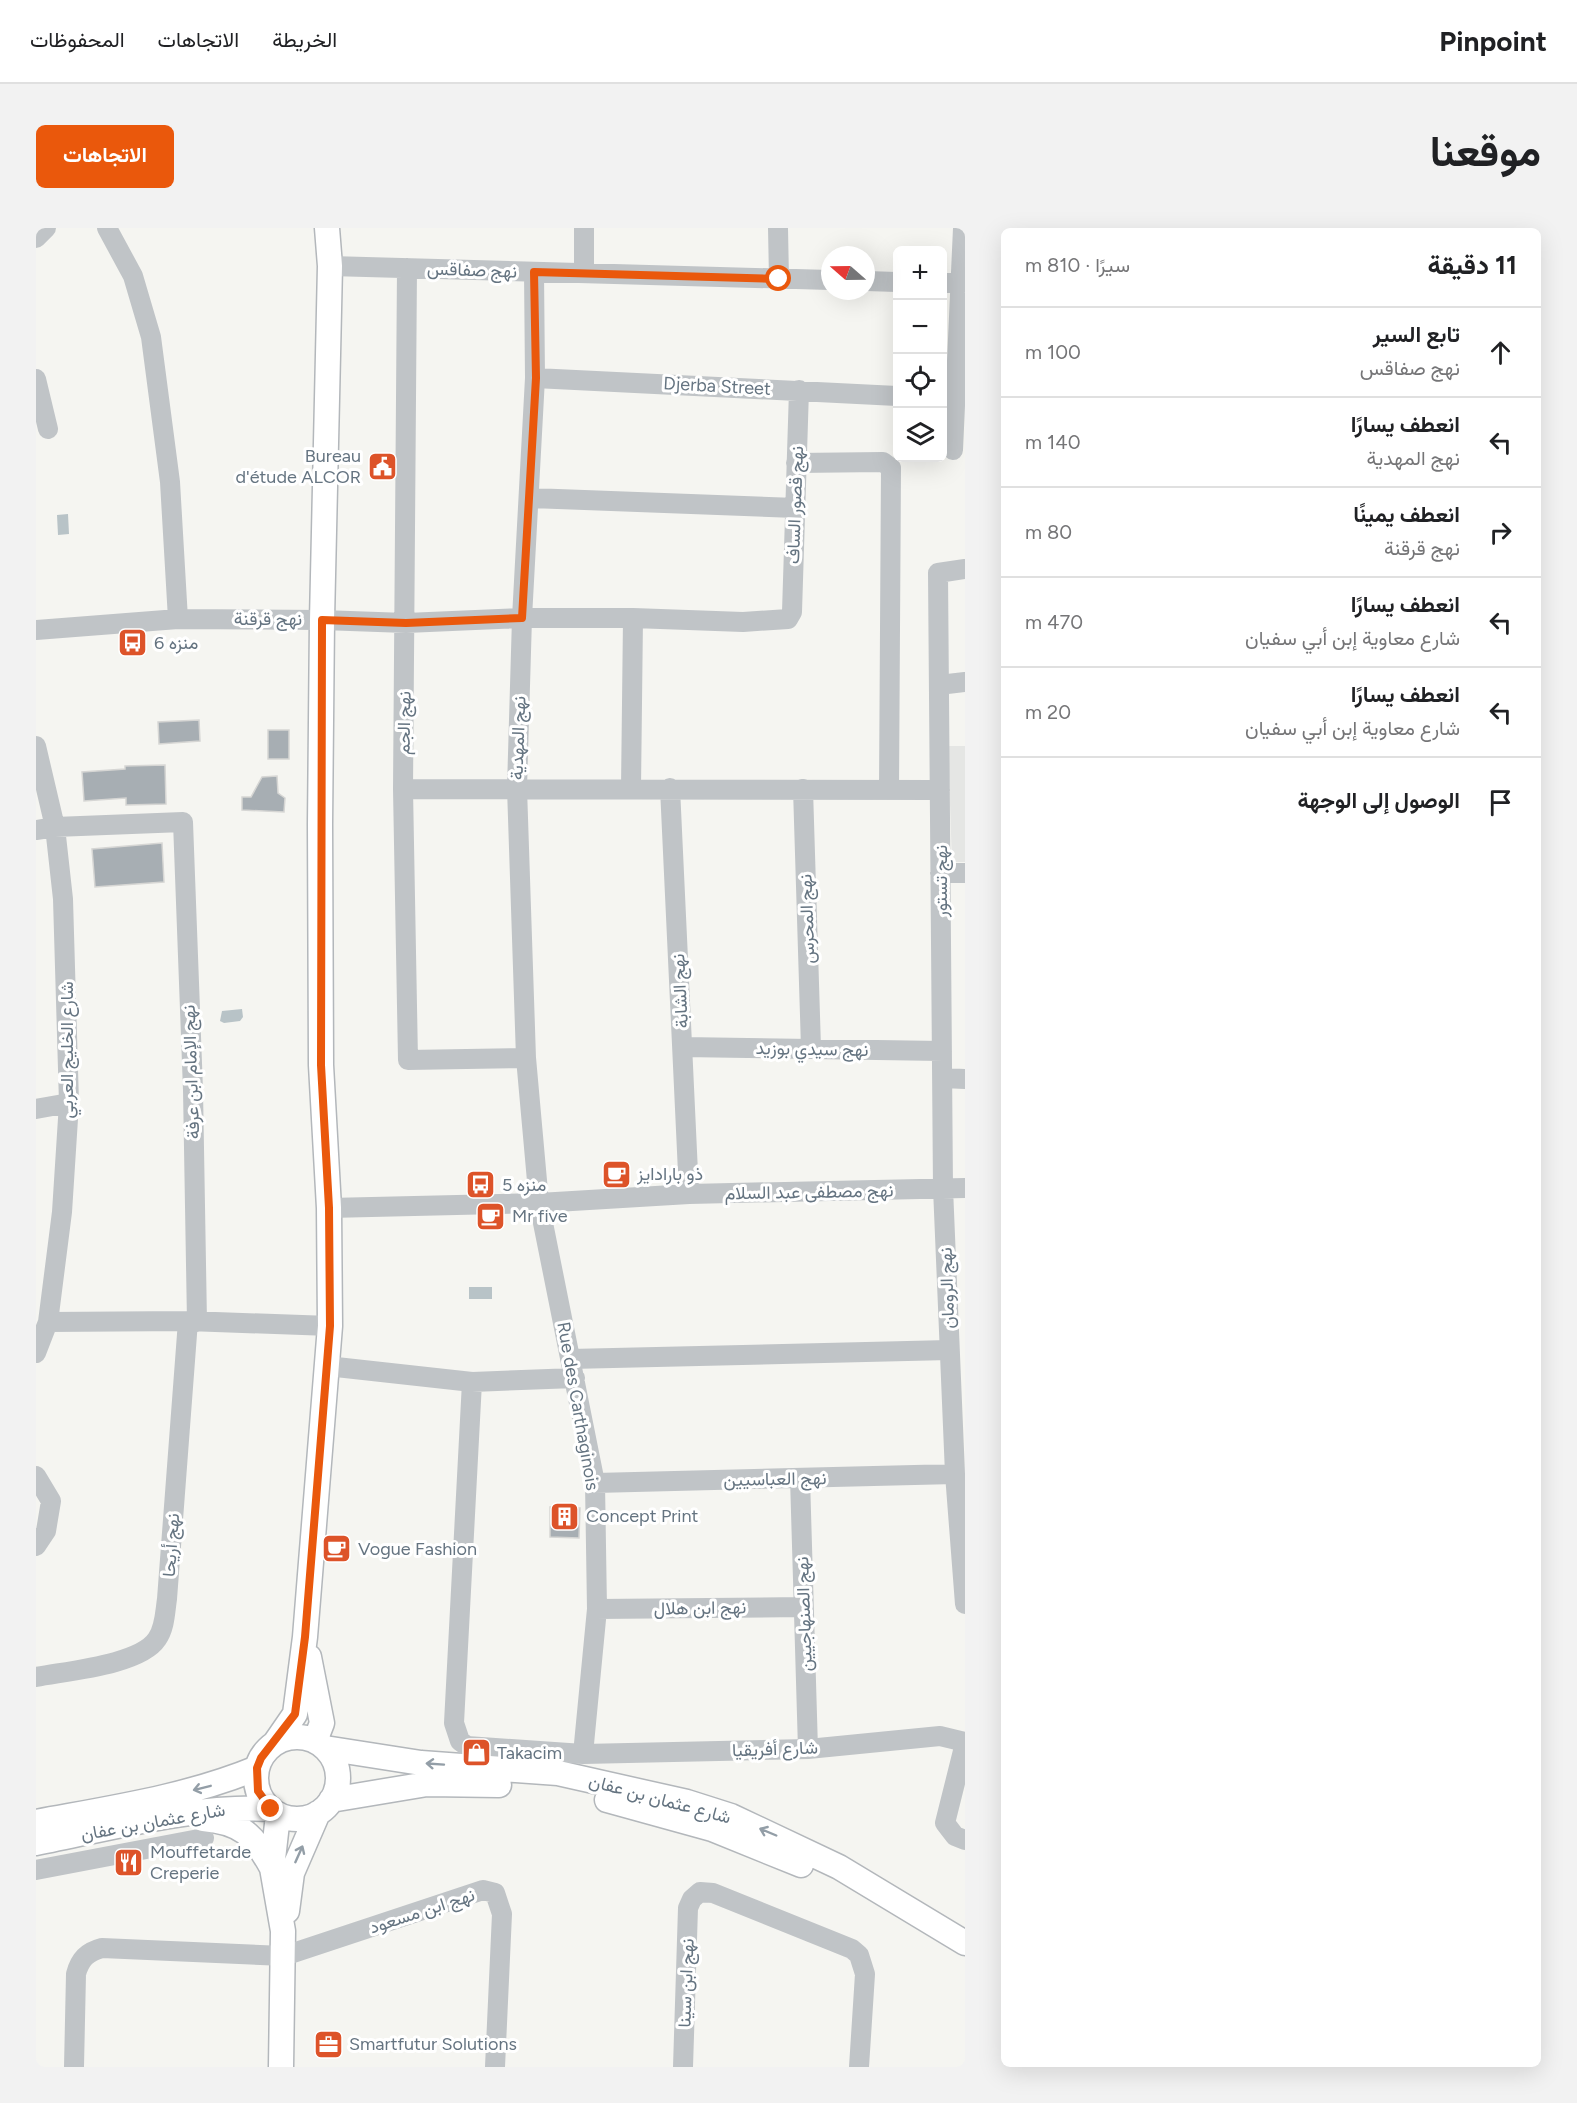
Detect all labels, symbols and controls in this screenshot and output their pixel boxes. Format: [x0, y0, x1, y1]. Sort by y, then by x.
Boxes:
text: Pinpoint [1439, 24, 1547, 58]
text: المحفوظات [30, 27, 125, 52]
text: الاتجاهات [158, 27, 239, 52]
text: الخريطة [272, 27, 337, 52]
button: الاتجاهات [36, 125, 174, 188]
text: موقعنا [1430, 126, 1541, 177]
north arrow [821, 246, 875, 300]
map controls [893, 246, 947, 462]
button: + [893, 246, 947, 300]
text: 11 دقيقة [1428, 249, 1517, 281]
text: سيرًا · 810 m [1025, 253, 1130, 277]
street label: نهج صفاقس [427, 257, 517, 284]
route start [765, 265, 791, 291]
button: − [893, 300, 947, 354]
text: تابع السير [1373, 321, 1460, 348]
icon: ahead [1484, 336, 1517, 369]
text: 100 m [1025, 340, 1081, 364]
button: locate [893, 354, 947, 408]
text: نهج صفاقس [1360, 356, 1460, 380]
street label: Djerba Street [663, 372, 772, 400]
button: layers [893, 408, 947, 462]
text: انعطف يسارًا [1351, 411, 1460, 438]
icon: left [1484, 426, 1517, 459]
text: 140 m [1025, 430, 1080, 454]
place label: Bureau d'étude ALCOR [236, 445, 361, 488]
street label: نهج قصور الساف [782, 446, 809, 564]
text: نهج المهدية [1367, 446, 1460, 470]
public building icon: Bureau d'étude ALCOR [366, 450, 398, 482]
text: انعطف يمينًا [1353, 501, 1460, 528]
icon: right [1484, 516, 1517, 549]
text: 80 m [1025, 520, 1072, 544]
text: نهج قرقنة [1384, 536, 1460, 560]
text: انعطف يسارًا [1351, 591, 1460, 618]
icon: left [1484, 606, 1517, 639]
street label: نهج قرقنة [234, 608, 302, 631]
text: 470 m [1025, 610, 1083, 634]
text: شارع معاوية إبن أبي سفيان [1245, 626, 1460, 650]
bus stop icon: منزه 6 [117, 627, 149, 659]
place label: منزه 6 [154, 632, 198, 654]
text: انعطف يسارًا [1351, 681, 1460, 708]
street label: نهج الجم [392, 691, 417, 755]
street label: نهج المهدية [506, 696, 531, 780]
icon: left [1484, 696, 1517, 729]
text: 20 m [1025, 700, 1071, 724]
text: شارع معاوية إبن أبي سفيان [1245, 716, 1460, 740]
icon: arrive [1484, 786, 1517, 819]
text: الوصول إلى الوجهة [1297, 787, 1460, 814]
street label: نهج تستور [930, 845, 953, 918]
street label: نهج المحرس [794, 874, 821, 964]
street label: نهج الشابة [667, 953, 694, 1029]
street label: شارع الخليج العربي [56, 981, 82, 1119]
street label: نهج الإمام ابن عرفة [178, 1004, 205, 1140]
street label: نهج سيدي بوزيد [755, 1037, 869, 1065]
cafe icon: ذو بارادايز [600, 1158, 632, 1190]
place label: ذو بارادايز [636, 1163, 703, 1185]
bus stop icon: منزه 5 [465, 1169, 497, 1201]
place label: منزه 5 [502, 1174, 546, 1196]
street label: نهج مصطفى عبد السلام [724, 1180, 894, 1205]
cafe icon: Mr five [475, 1200, 507, 1232]
place label: Mr five [512, 1205, 568, 1227]
street label: نهج الرومان [935, 1247, 960, 1329]
street label: Rue des Carthaginois [552, 1320, 604, 1492]
street label: نهج العباسيين [723, 1467, 827, 1492]
building icon: Concept Print [549, 1500, 581, 1532]
place label: Concept Print [586, 1505, 699, 1527]
street label: نهج أريحا [158, 1512, 185, 1578]
cafe icon: Vogue Fashion [321, 1533, 353, 1565]
place label: Vogue Fashion [358, 1538, 477, 1560]
street label: نهج الصنهاجيين [791, 1556, 818, 1672]
street label: نهج ابن هلال [653, 1596, 747, 1621]
shop icon: Takacim [460, 1737, 492, 1769]
street label: شارع أفريقيا [732, 1737, 818, 1762]
place label: Takacim [497, 1742, 562, 1764]
one-way arrow [426, 1758, 446, 1769]
street label: شارع عثمان بن عفان [586, 1769, 733, 1830]
one-way arrow [193, 1783, 212, 1794]
route end [257, 1795, 283, 1821]
street label: شارع عثمان بن عفان [79, 1798, 227, 1847]
one-way arrow [759, 1826, 778, 1837]
place label: Mouffetarde Creperie [150, 1841, 251, 1884]
one-way arrow [294, 1845, 305, 1863]
restaurant icon: Mouffetarde Creperie [113, 1846, 145, 1878]
street label: نهج ابن مسعود [367, 1884, 478, 1939]
street label: نهج ابن سينا [673, 1938, 700, 2028]
office icon: Smartfutur Solutions [312, 2028, 344, 2060]
place label: Smartfutur Solutions [349, 2033, 517, 2055]

